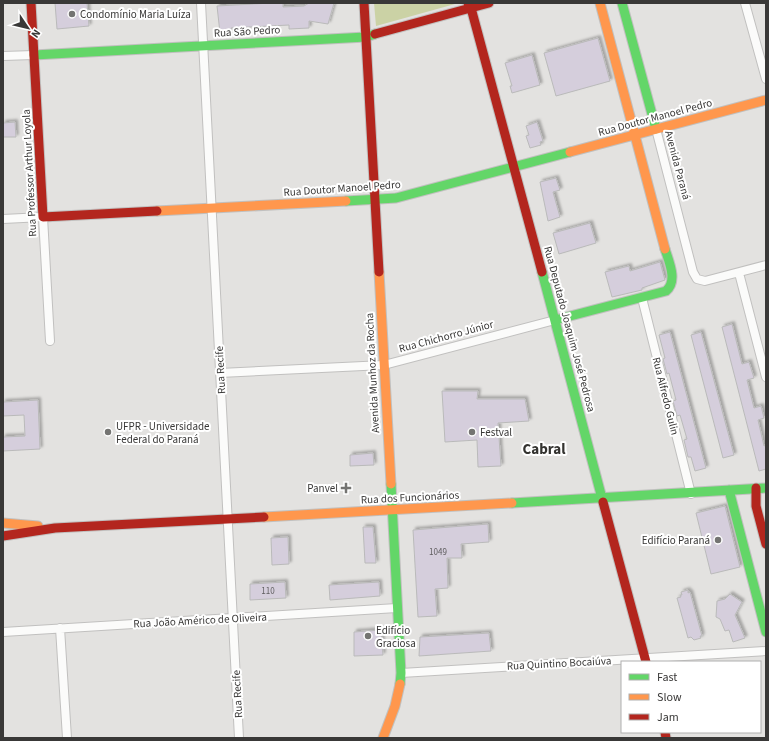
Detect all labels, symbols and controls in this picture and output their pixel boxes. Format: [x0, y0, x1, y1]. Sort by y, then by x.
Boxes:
place label: Condomínio Maria Luíza [80, 7, 191, 22]
north arrow [8, 8, 48, 48]
marker: Condomínio Maria Luíza [67, 9, 77, 19]
street label: Rua São Pedro [213, 22, 281, 41]
text: N [28, 26, 44, 41]
street label: Rua Doutor Manoel Pedro [596, 95, 714, 140]
street label: Rua Professor Arthur Loyola [19, 109, 40, 237]
street label: Avenida Paraná [661, 129, 694, 201]
street label: Rua Doutor Manoel Pedro [283, 177, 401, 200]
street label: Rua Deputado Joaquim José Pedrosa [540, 245, 599, 414]
street label: Avenida Munhoz da Rocha [362, 313, 383, 433]
street label: Rua Chichorro Júnior [397, 317, 495, 356]
street label: Rua Recife [212, 345, 229, 394]
street label: Rua Alfredo Gulin [649, 356, 682, 437]
place label: UFPR - Universidade Federal do Paraná [116, 419, 210, 447]
place label: Festval [480, 425, 512, 440]
marker: UFPR - Universidade Federal do Paraná [103, 427, 113, 437]
marker: Festval [467, 427, 477, 437]
district label: Cabral [523, 439, 566, 460]
place label: Panvel [307, 481, 338, 496]
marker: Panvel [341, 483, 351, 493]
street label: Rua dos Funcionários [360, 487, 460, 508]
place label: Edifício Paraná [642, 533, 710, 548]
marker: Edifício Paraná [713, 535, 723, 545]
house number: 1049 [429, 546, 447, 559]
house number: 110 [261, 585, 275, 598]
street label: Rua João Américo de Oliveira [133, 610, 267, 631]
place label: Edifício Graciosa [376, 623, 416, 651]
marker: Edifício Graciosa [363, 631, 373, 641]
street label: Rua Quintino Bocaiúva [506, 653, 612, 674]
legend [621, 661, 761, 733]
street label: Rua Recife [229, 669, 246, 718]
text: Fast [657, 669, 677, 686]
text: Slow [657, 689, 682, 706]
text: Jam [657, 709, 679, 726]

